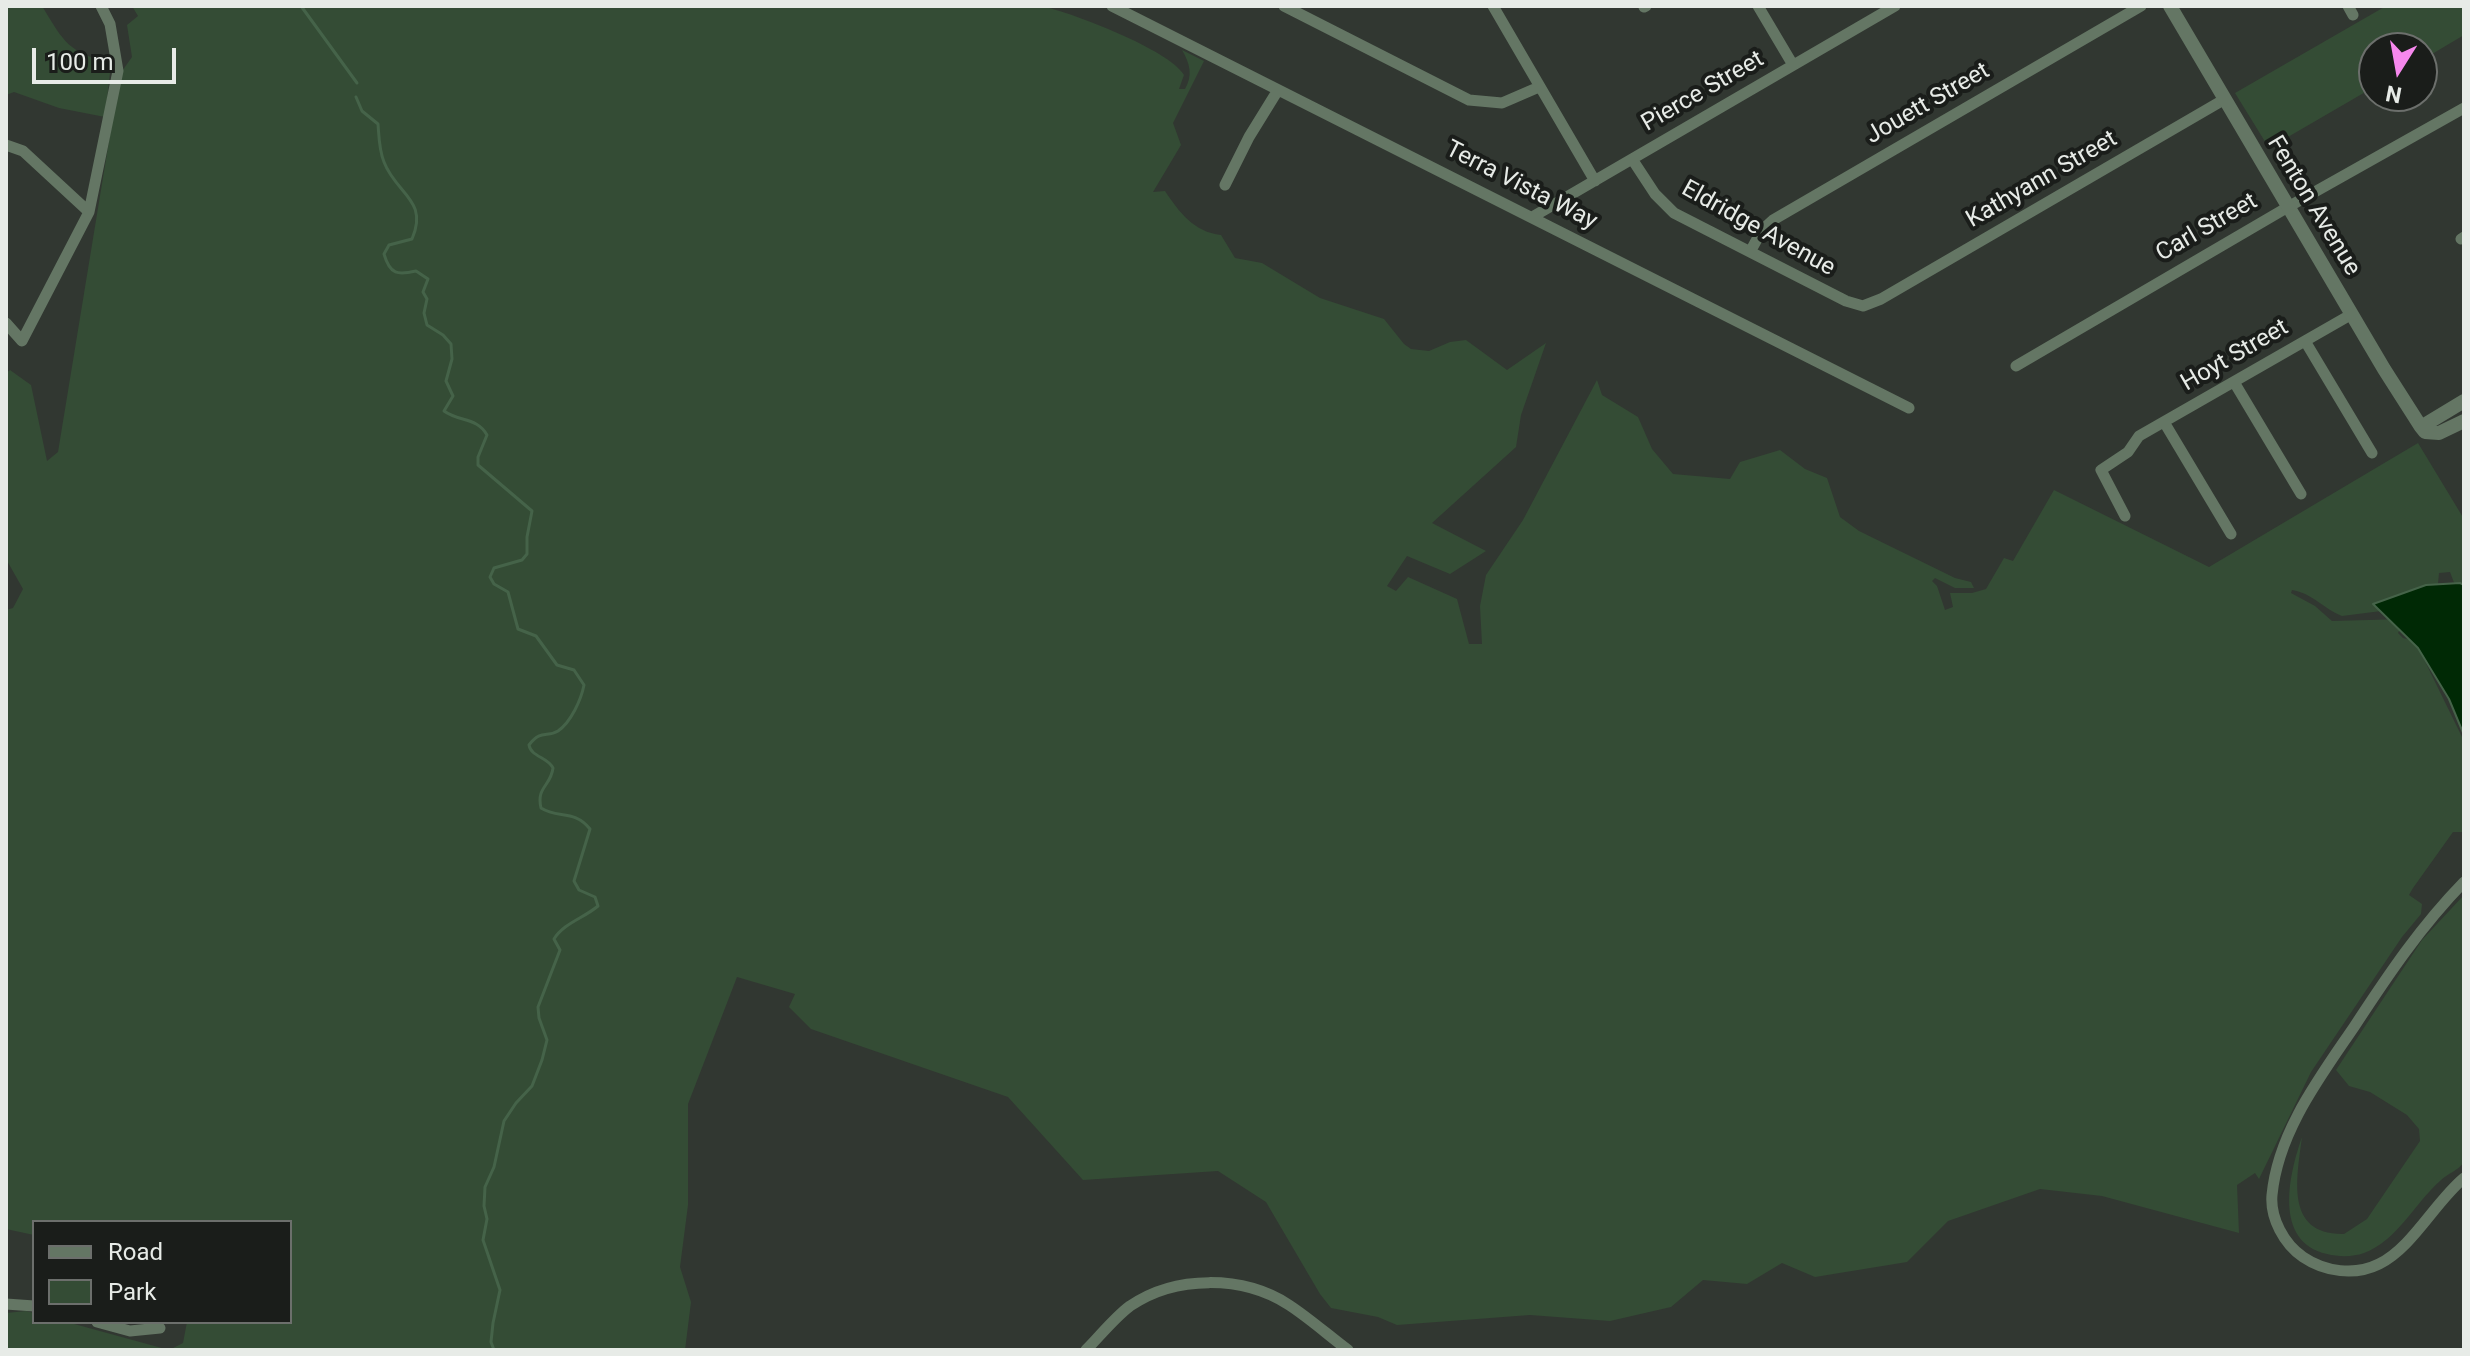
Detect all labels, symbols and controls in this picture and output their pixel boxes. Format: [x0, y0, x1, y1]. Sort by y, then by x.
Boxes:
scale bar [36, 32, 180, 82]
north arrow [2358, 32, 2438, 112]
street label: Pierce Street [1637, 45, 1769, 139]
text: 100 m [46, 48, 113, 76]
street label: Jouett Street [1861, 57, 1995, 151]
text: N [2384, 80, 2404, 108]
street label: Kathyann Street [1962, 125, 2122, 235]
street label: Fenton Avenue [2260, 131, 2366, 281]
street label: Terra Vista Way [1440, 135, 1602, 237]
street label: Eldridge Avenue [1676, 175, 1840, 283]
street label: Carl Street [2151, 188, 2263, 268]
street label: Hoyt Street [2176, 314, 2294, 398]
legend [32, 1220, 292, 1324]
text: Road [108, 1238, 163, 1266]
text: Park [108, 1278, 156, 1306]

